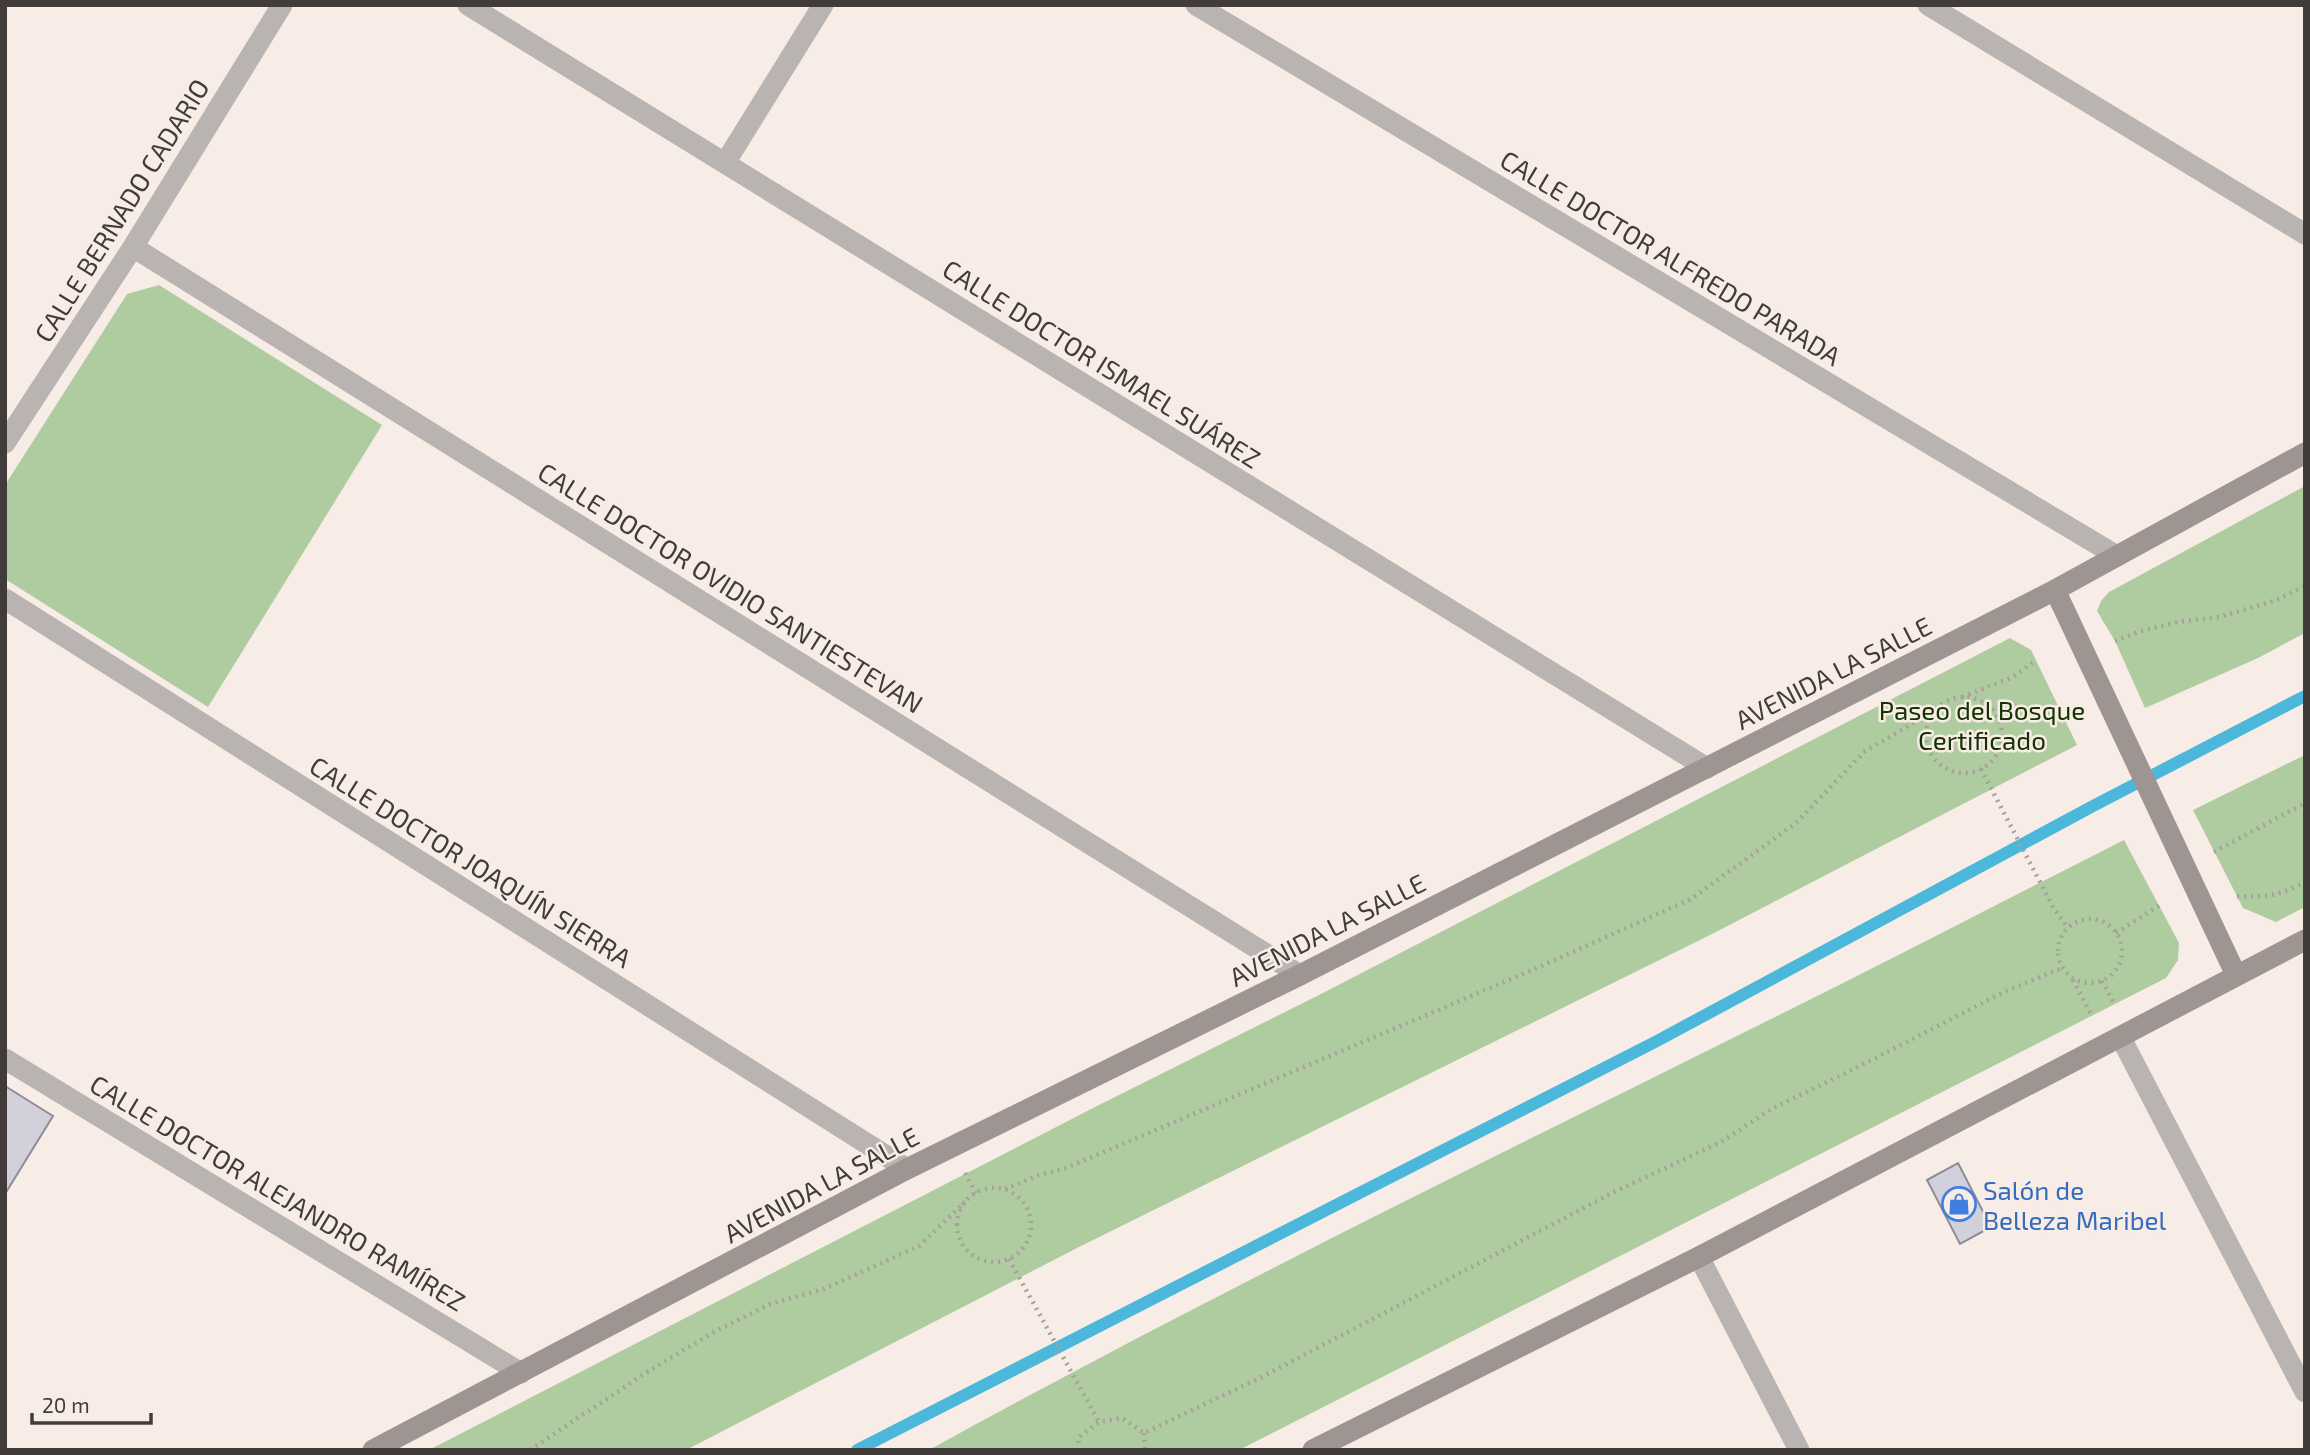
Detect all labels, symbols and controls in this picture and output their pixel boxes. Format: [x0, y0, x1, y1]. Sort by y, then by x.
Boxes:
street label: CALLE BERNADO CADARIO [27, 73, 215, 347]
street label: CALLE DOCTOR ALFREDO PARADA [1495, 143, 1847, 371]
street label: CALLE DOCTOR ISMAEL SUÁREZ [938, 252, 1266, 474]
street label: CALLE DOCTOR OVIDIO SANTIESTEVAN [533, 455, 929, 719]
street label: AVENIDA LA SALLE [1730, 609, 1936, 735]
park label: Paseo del Bosque Certificado [1879, 694, 2085, 755]
street label: CALLE DOCTOR JOAQUÍN SIERRA [305, 749, 637, 973]
street label: AVENIDA LA SALLE [1224, 866, 1430, 992]
street label: CALLE DOCTOR ALEJANDRO RAMÍREZ [85, 1067, 471, 1317]
street label: AVENIDA LA SALLE [718, 1120, 924, 1248]
place label: Salón de Belleza Maribel [1983, 1174, 2167, 1235]
shop icon: Salón de Belleza Maribel [1940, 1185, 1978, 1223]
scale bar [32, 1382, 150, 1426]
text: 20 m [42, 1392, 90, 1417]

